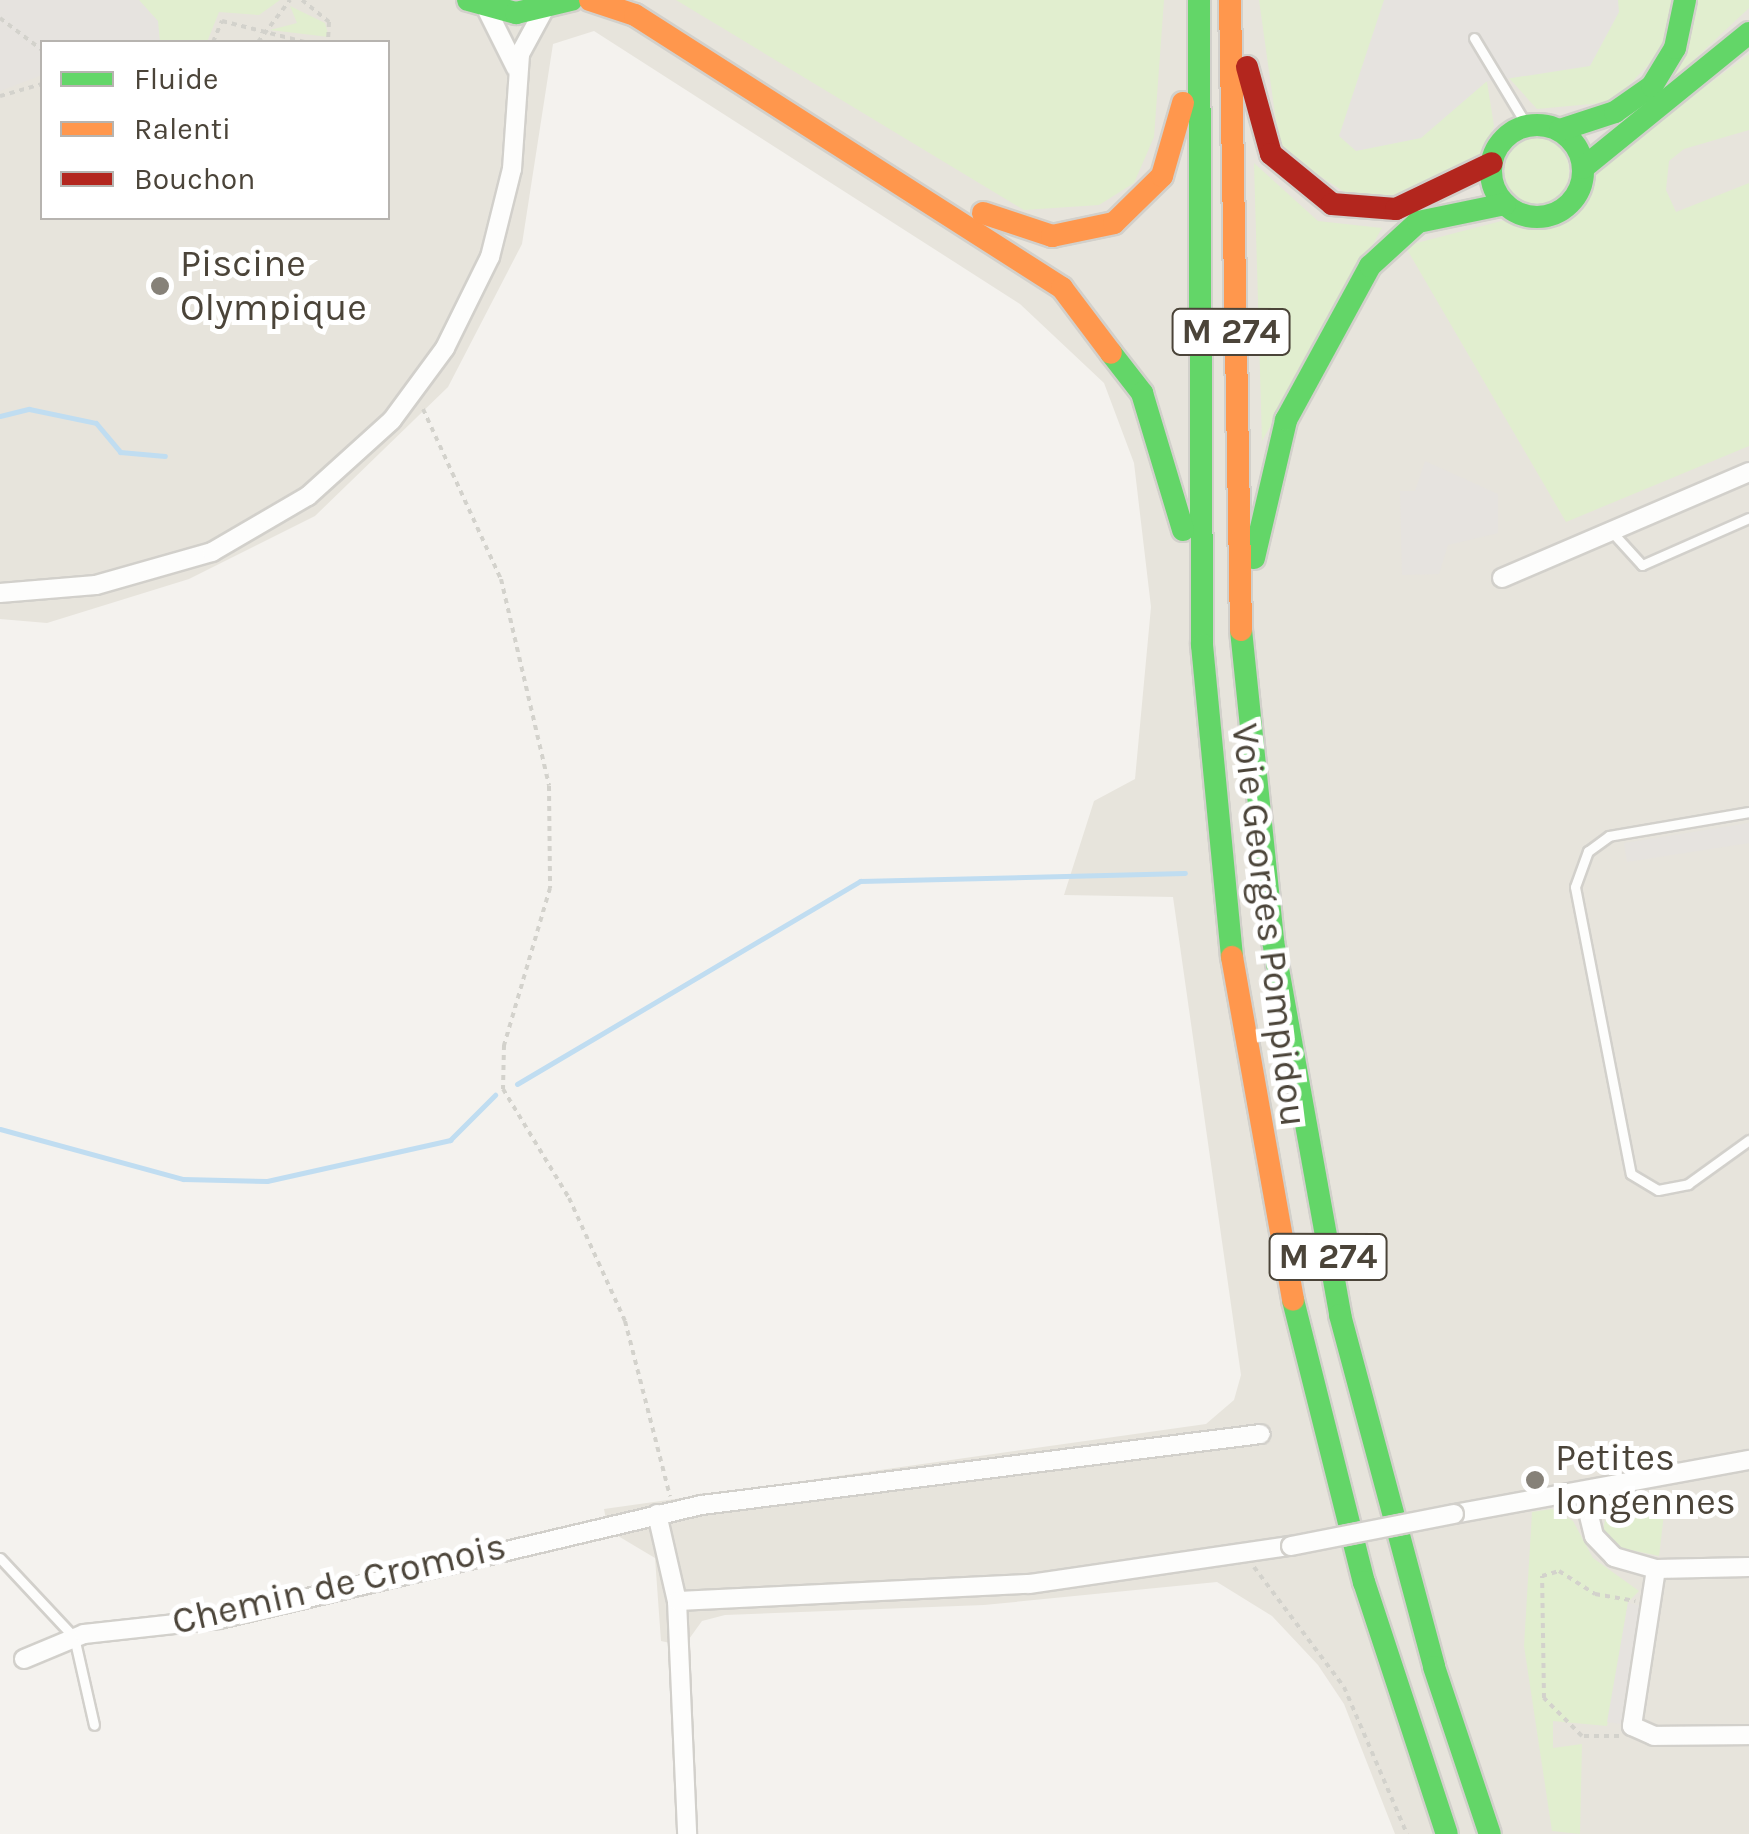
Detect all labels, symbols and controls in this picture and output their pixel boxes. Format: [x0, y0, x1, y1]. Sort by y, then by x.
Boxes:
legend [40, 40, 390, 220]
text: Fluide [134, 61, 218, 97]
text: Ralenti [134, 111, 231, 147]
text: Bouchon [134, 161, 255, 197]
place label: Piscine Olympique [180, 241, 367, 330]
marker: Piscine Olympique [149, 275, 171, 297]
road number: M 274 [1171, 302, 1291, 362]
street label: Voie Georges Pompidou [1222, 721, 1316, 1129]
road number: M 274 [1268, 1227, 1388, 1287]
place label: Petites longennes [1555, 1435, 1736, 1525]
marker: Petites longennes [1524, 1469, 1546, 1491]
street label: Chemin de Cromois [168, 1523, 510, 1645]

